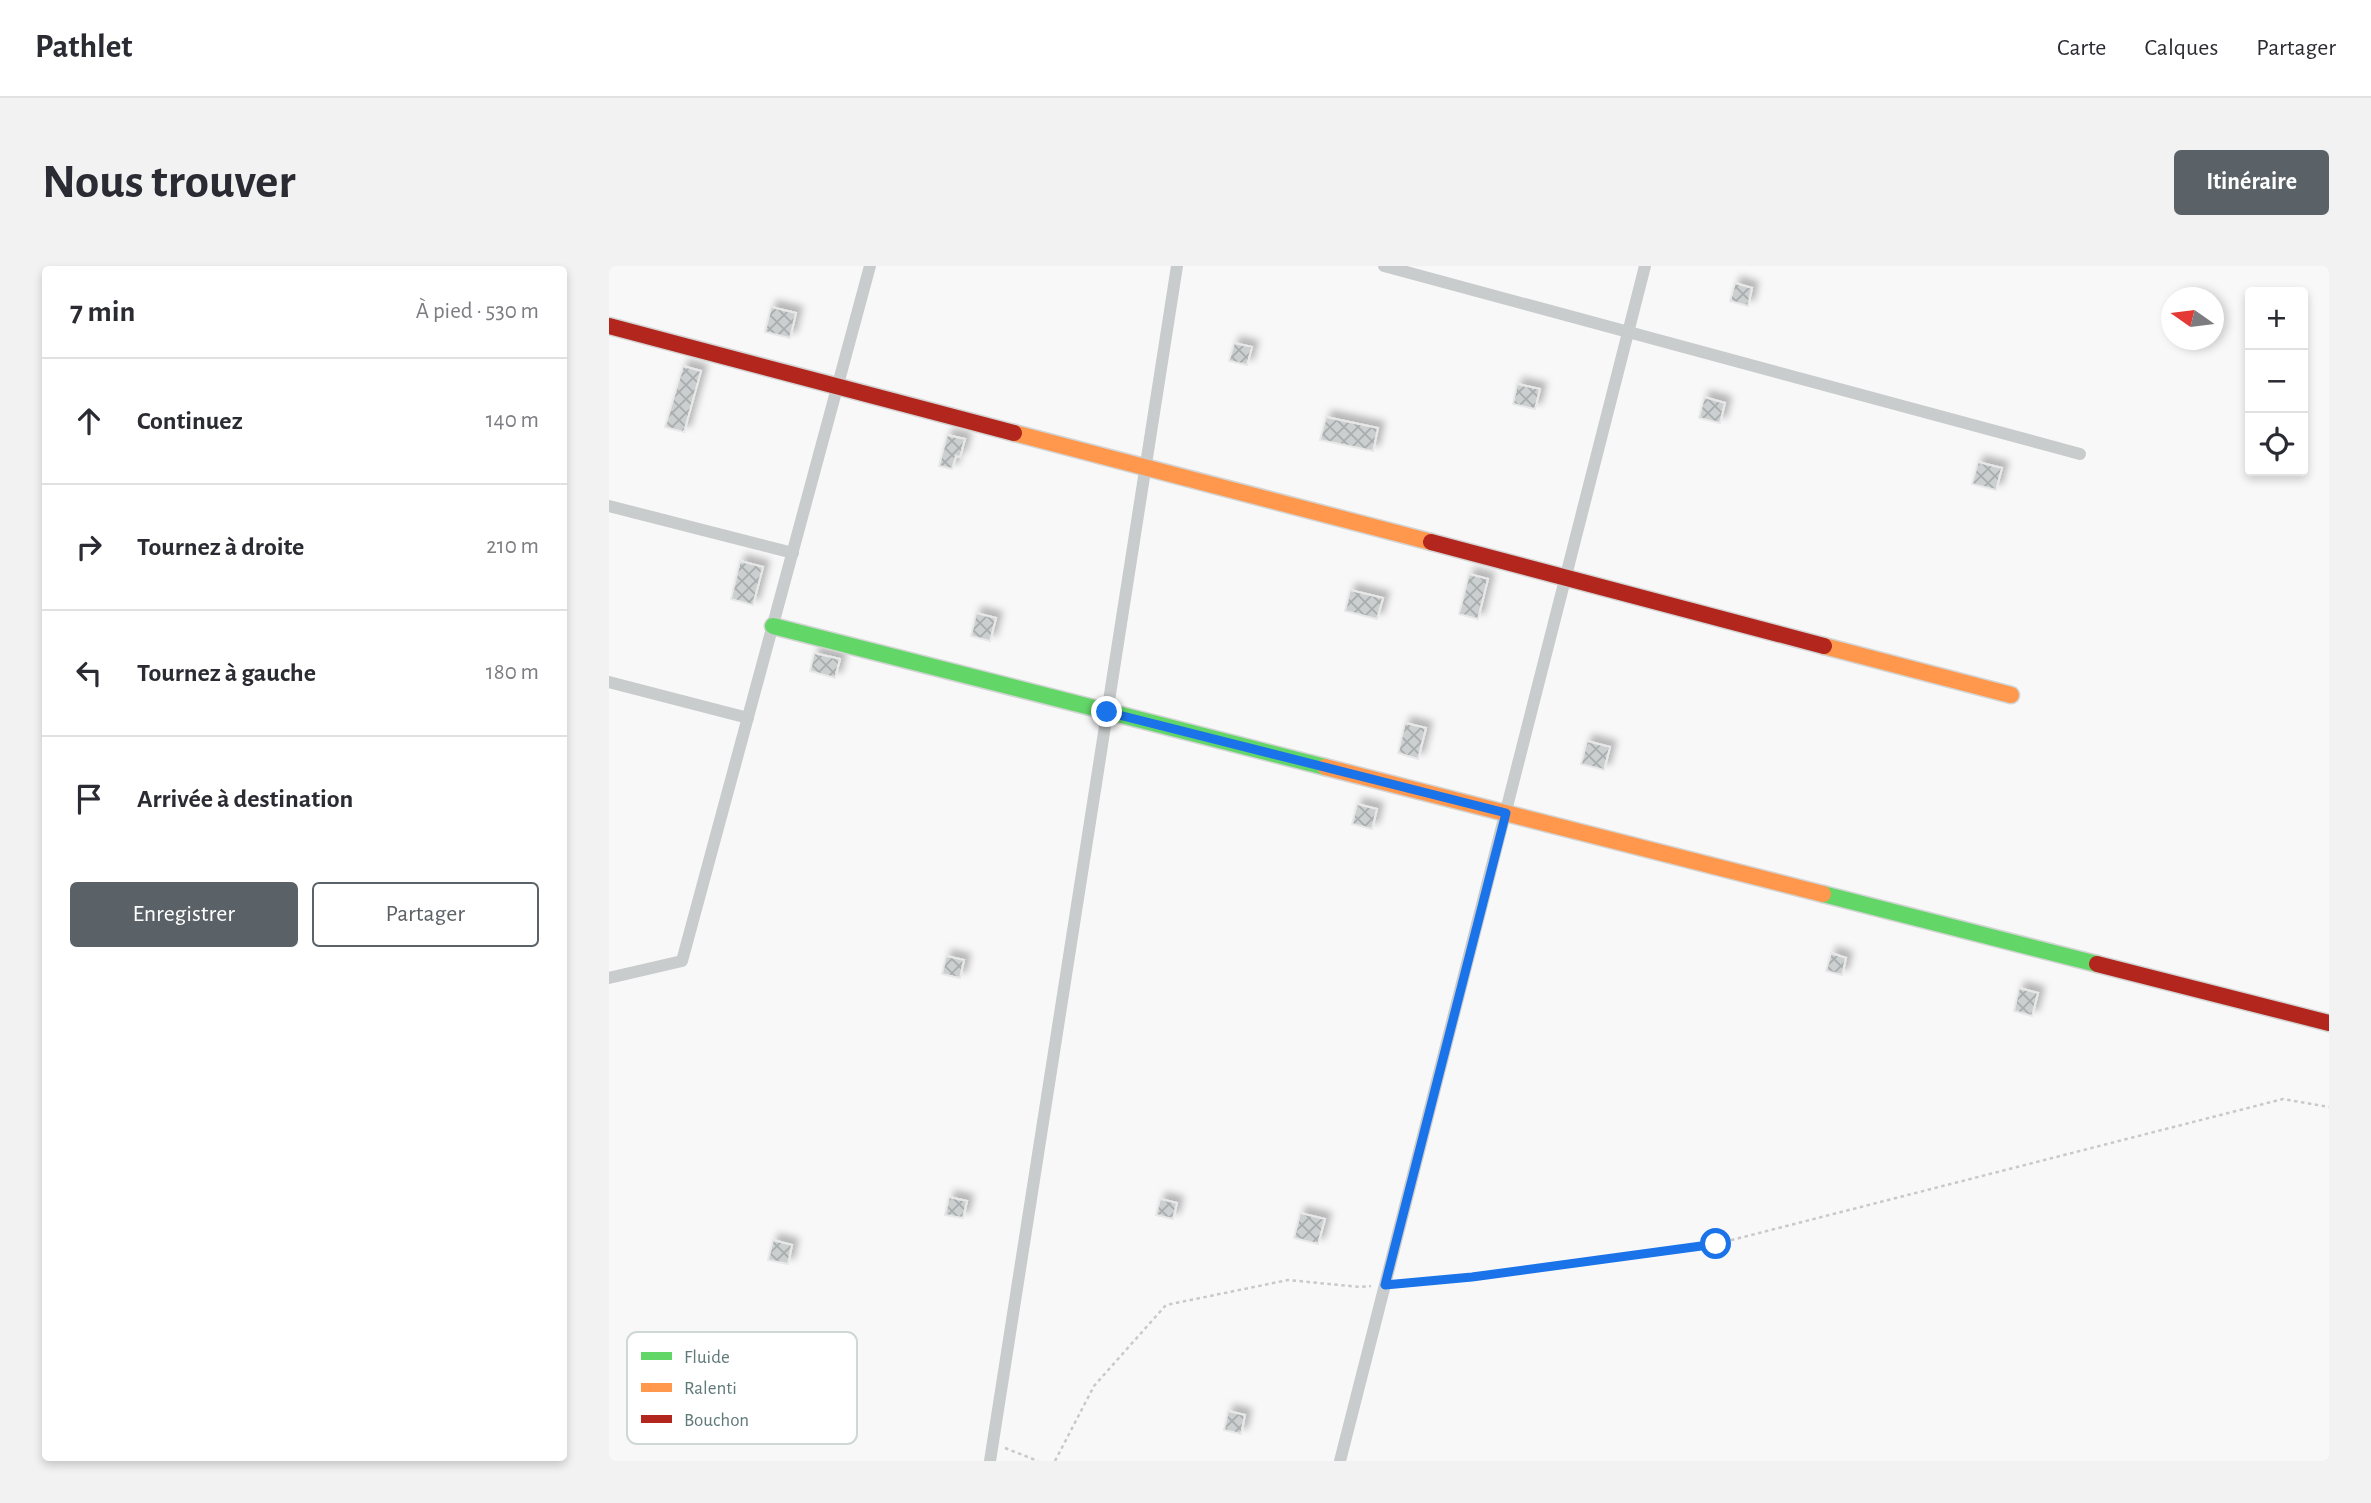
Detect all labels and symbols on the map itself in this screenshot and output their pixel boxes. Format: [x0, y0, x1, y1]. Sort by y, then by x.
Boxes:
north arrow [2161, 287, 2224, 350]
route end [1091, 696, 1122, 727]
route start [1700, 1228, 1731, 1259]
legend [627, 1332, 857, 1444]
text: Fluide [684, 1348, 730, 1367]
text: Ralenti [684, 1379, 737, 1398]
text: Bouchon [684, 1411, 749, 1430]

